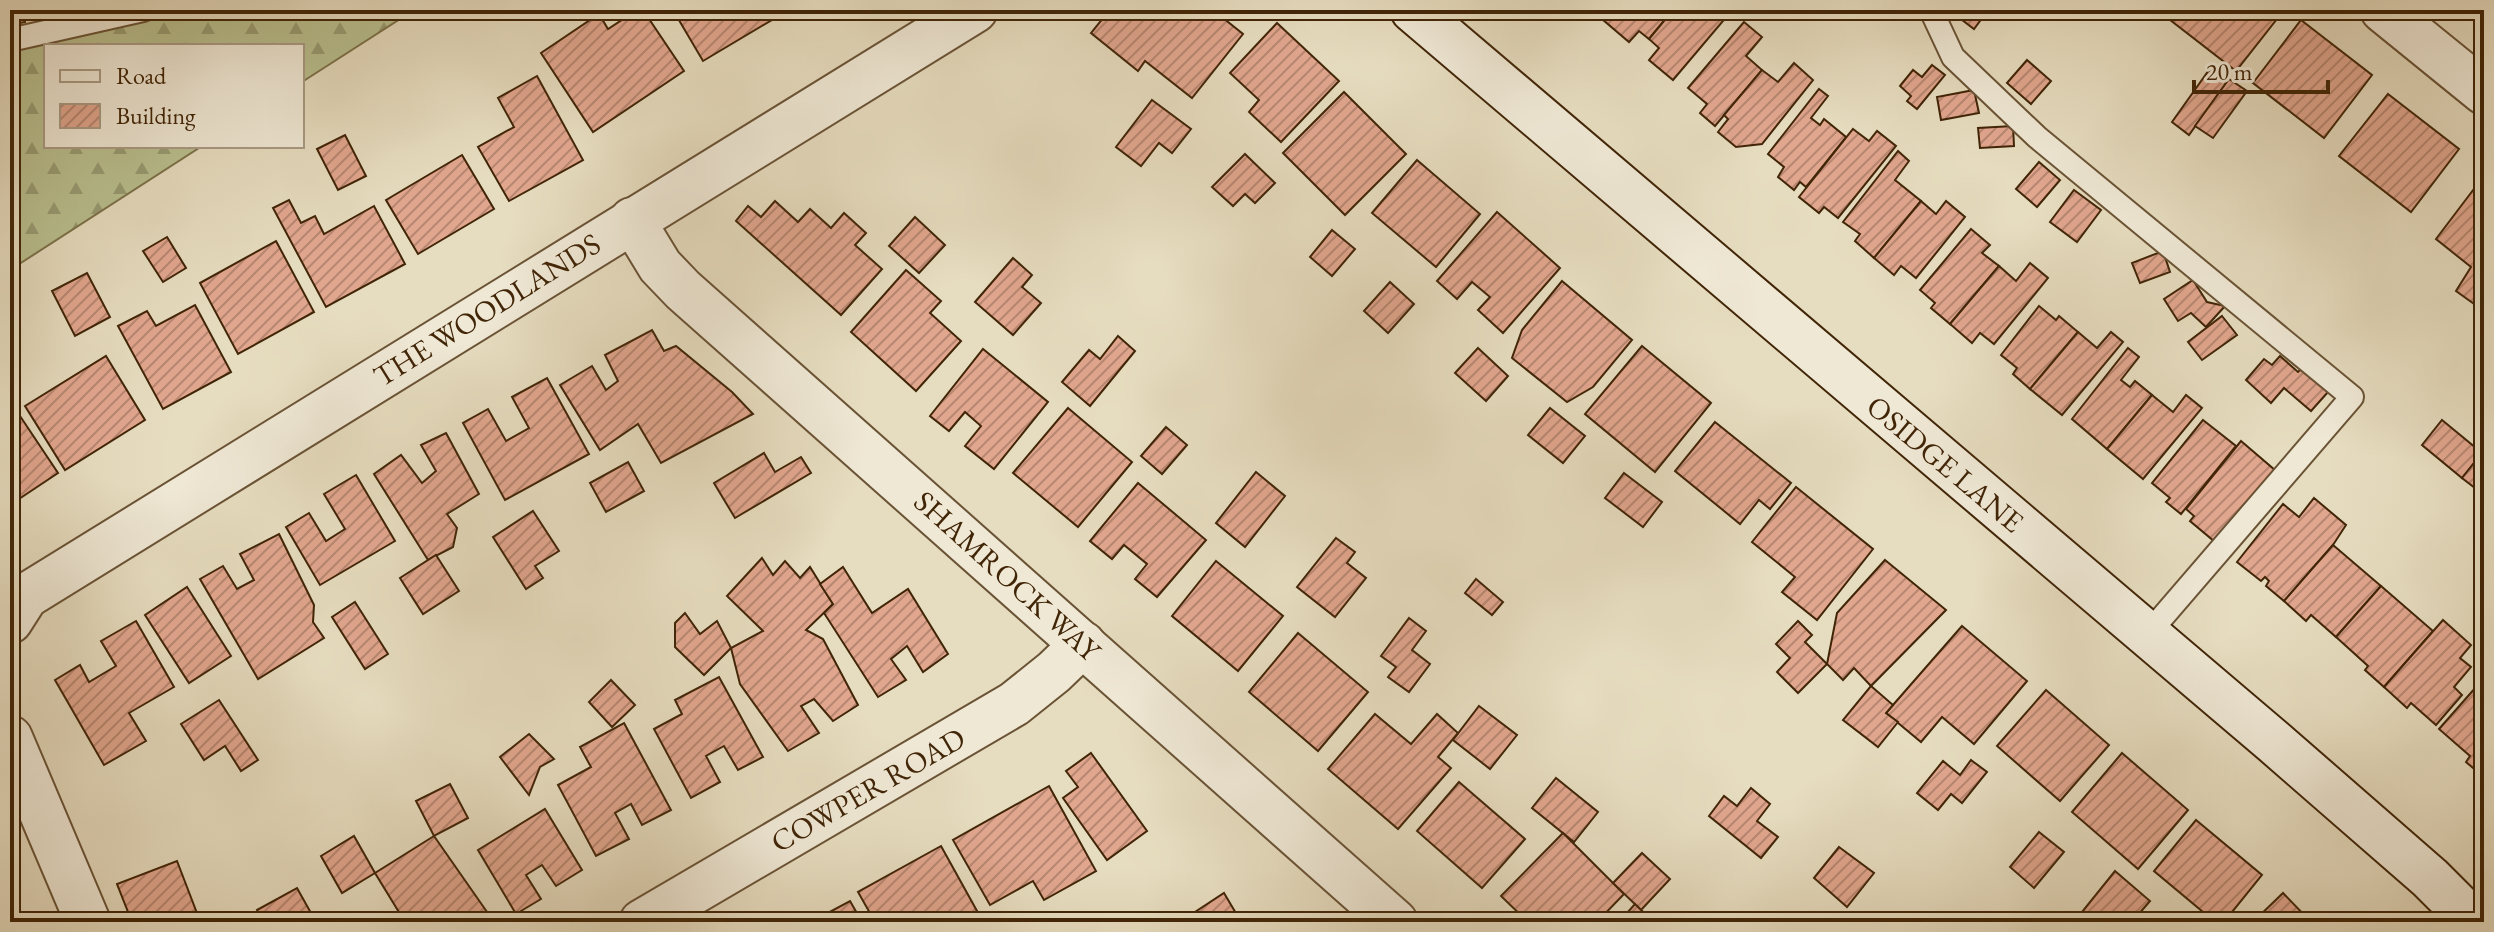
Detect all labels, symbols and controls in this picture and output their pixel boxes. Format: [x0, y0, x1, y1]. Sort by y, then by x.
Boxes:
legend [44, 44, 304, 148]
scale bar [2194, 44, 2328, 94]
text: 20 m [2206, 56, 2253, 87]
text: Road [116, 60, 167, 91]
text: Building [116, 100, 196, 131]
street label: THE WOODLANDS [366, 224, 608, 395]
street label: OSIDGE LANE [1859, 387, 2032, 541]
street label: SHAMROCK WAY [906, 482, 1110, 671]
street label: COWPER ROAD [763, 718, 972, 861]

